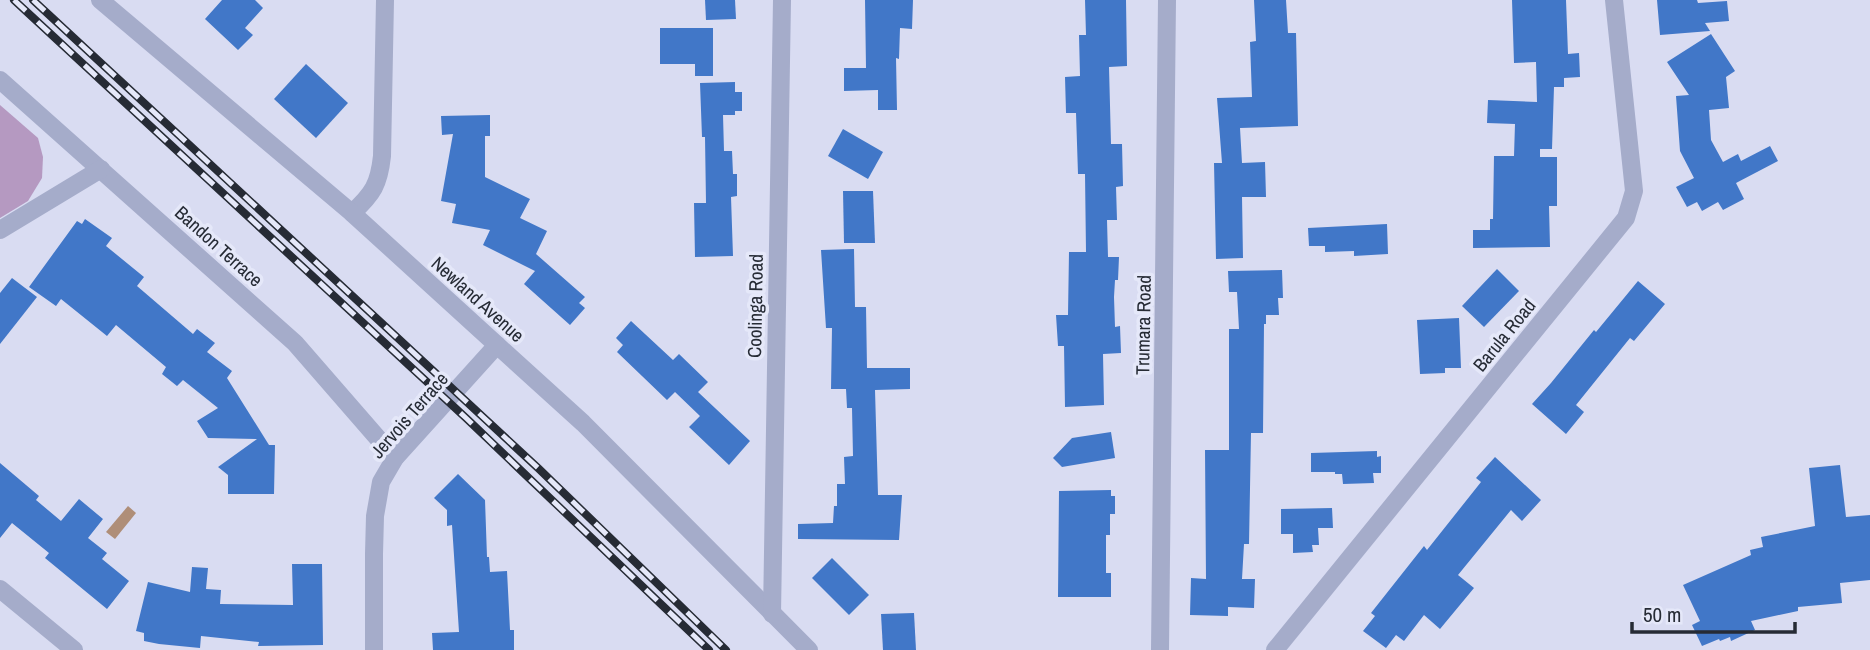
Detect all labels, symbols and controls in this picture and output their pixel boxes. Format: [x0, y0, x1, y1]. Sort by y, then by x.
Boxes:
street label: Bandon Terrace [170, 200, 268, 292]
street label: Newland Avenue [426, 250, 530, 348]
street label: Coolinga Road [741, 254, 769, 358]
street label: Trumara Road [1129, 275, 1157, 375]
street label: Barula Road [1467, 293, 1541, 377]
street label: Jervois Terrace [364, 366, 454, 464]
scale bar [1632, 590, 1795, 634]
text: 50 m [1643, 600, 1681, 629]

